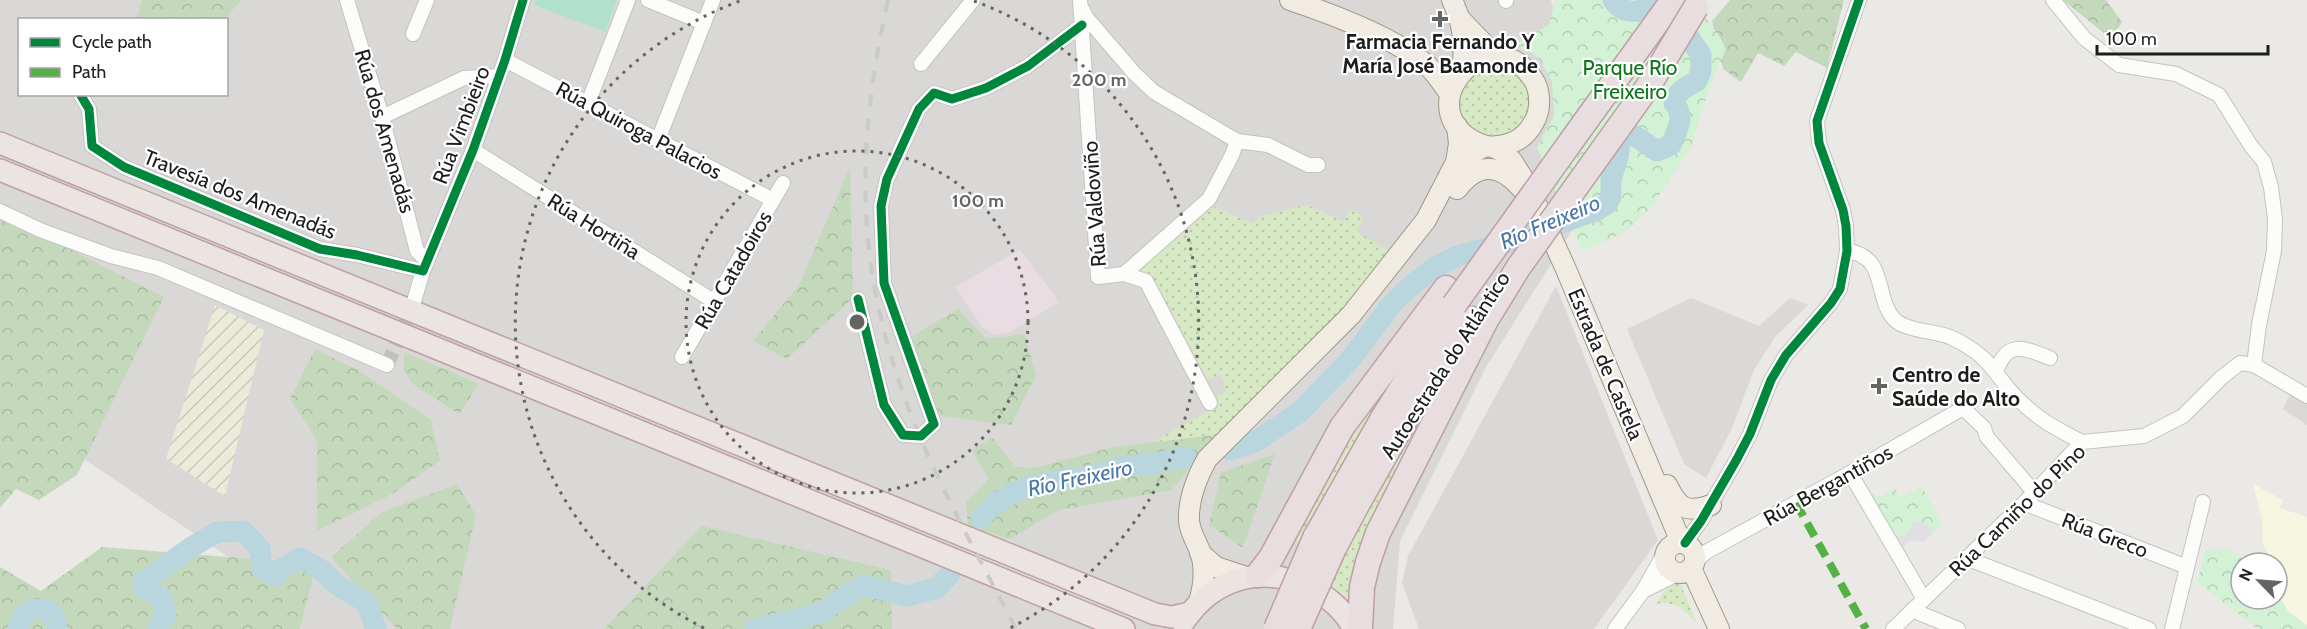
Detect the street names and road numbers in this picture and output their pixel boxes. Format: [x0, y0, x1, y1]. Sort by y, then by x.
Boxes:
street label: Rúa dos Amenadás [350, 46, 420, 216]
street label: Rúa Vimbieiro [427, 63, 495, 187]
street label: Rúa Quiroga Palacios [552, 76, 726, 184]
street label: Rúa Valdoviño [1077, 140, 1111, 268]
street label: Travesía dos Amenadás [140, 144, 340, 244]
street label: Rúa Hortiña [543, 188, 645, 264]
street label: Rúa Catadoiros [689, 206, 777, 334]
street label: Autoestrada do Atlántico [1375, 267, 1515, 463]
street label: Estrada de Castela [1563, 285, 1649, 443]
street label: Rúa Bergantiños [1759, 439, 1897, 531]
street label: Rúa Camiño do Pino [1944, 439, 2090, 581]
street label: Rúa Greco [2058, 507, 2152, 563]

